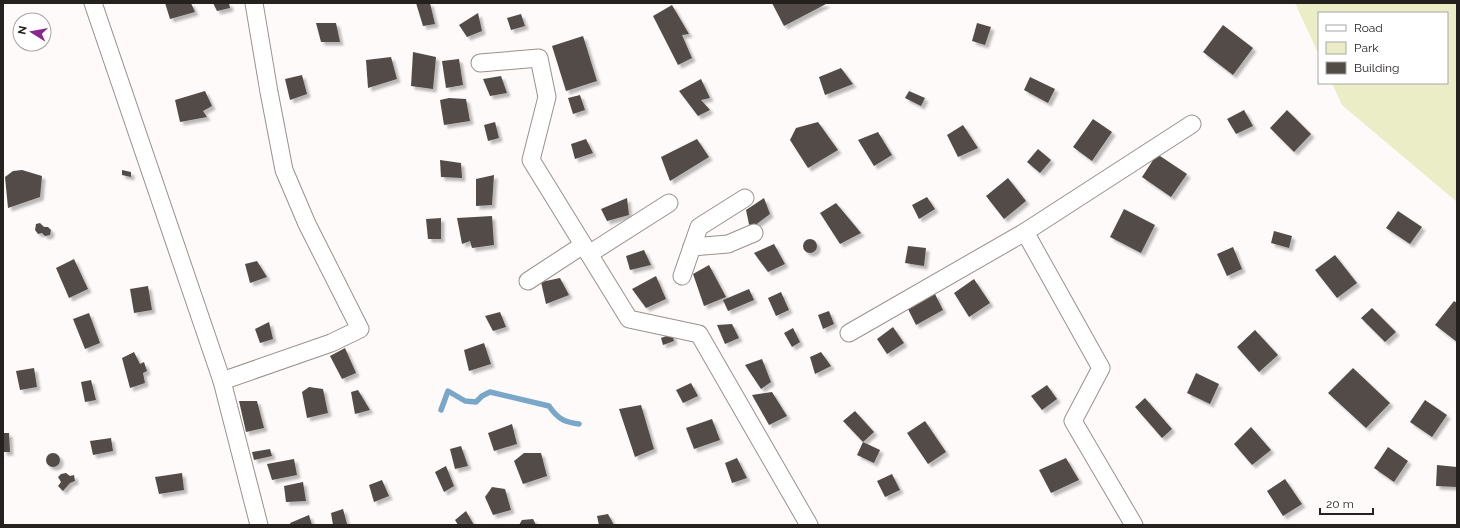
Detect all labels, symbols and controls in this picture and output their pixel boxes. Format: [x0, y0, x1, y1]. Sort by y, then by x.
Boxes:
north arrow [12, 12, 52, 52]
legend [1318, 12, 1448, 84]
text: Road [1354, 21, 1383, 35]
text: N [15, 25, 30, 36]
text: Park [1354, 41, 1379, 55]
text: Building [1354, 61, 1400, 75]
scale bar [1320, 490, 1373, 516]
text: 20 m [1326, 497, 1354, 511]

